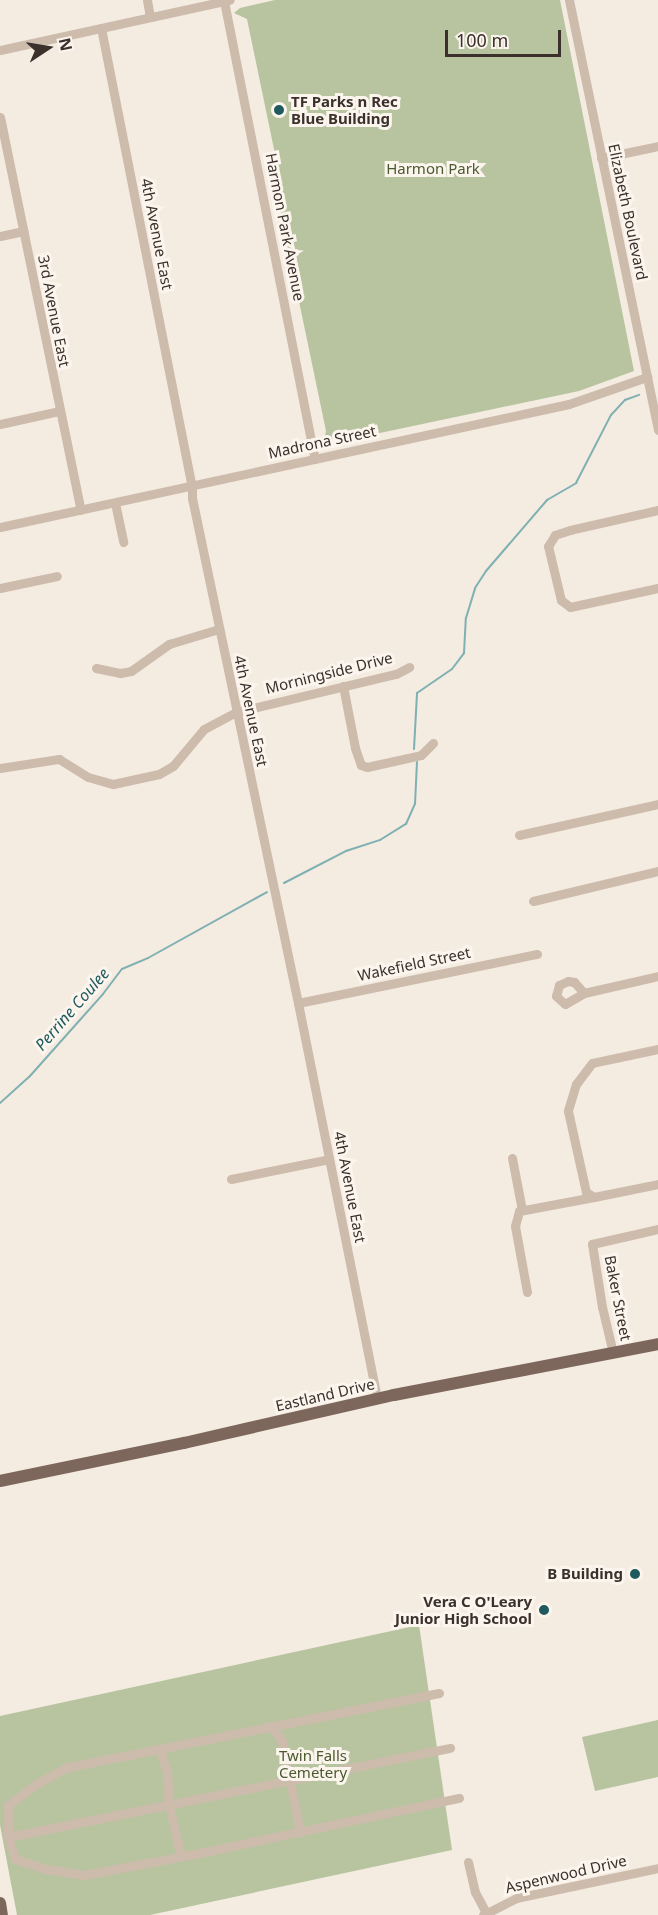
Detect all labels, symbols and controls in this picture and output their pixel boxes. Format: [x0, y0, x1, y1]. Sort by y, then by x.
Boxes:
north arrow [18, 18, 78, 78]
scale bar [448, 18, 564, 56]
text: 100 m [456, 28, 508, 52]
text: N [53, 36, 78, 53]
place label: TF Parks n Rec Blue Building [291, 92, 398, 127]
marker: TF Parks n Rec Blue Building [272, 103, 286, 117]
street label: Elizabeth Boulevard [605, 142, 651, 282]
street label: Harmon Park Avenue [262, 152, 308, 302]
park label: Harmon Park [386, 160, 480, 178]
street label: 4th Avenue East [137, 177, 177, 291]
street label: 3rd Avenue East [34, 254, 74, 368]
street label: Madrona Street [266, 422, 378, 462]
street label: Morningside Drive [264, 649, 394, 697]
street label: 4th Avenue East [230, 654, 272, 768]
street label: Wakefield Street [356, 943, 472, 985]
water label: Perrine Coulee [31, 964, 113, 1054]
street label: 4th Avenue East [330, 1130, 370, 1244]
street label: Baker Street [601, 1254, 635, 1342]
street label: Eastland Drive [274, 1375, 376, 1415]
place label: B Building [547, 1565, 623, 1583]
marker: B Building [628, 1567, 642, 1581]
place label: Vera C O'Leary Junior High School [395, 1592, 532, 1627]
marker: Vera C O'Leary Junior High School [537, 1603, 551, 1617]
park label: Twin Falls Cemetery [279, 1746, 347, 1781]
street label: Aspenwood Drive [504, 1851, 628, 1897]

